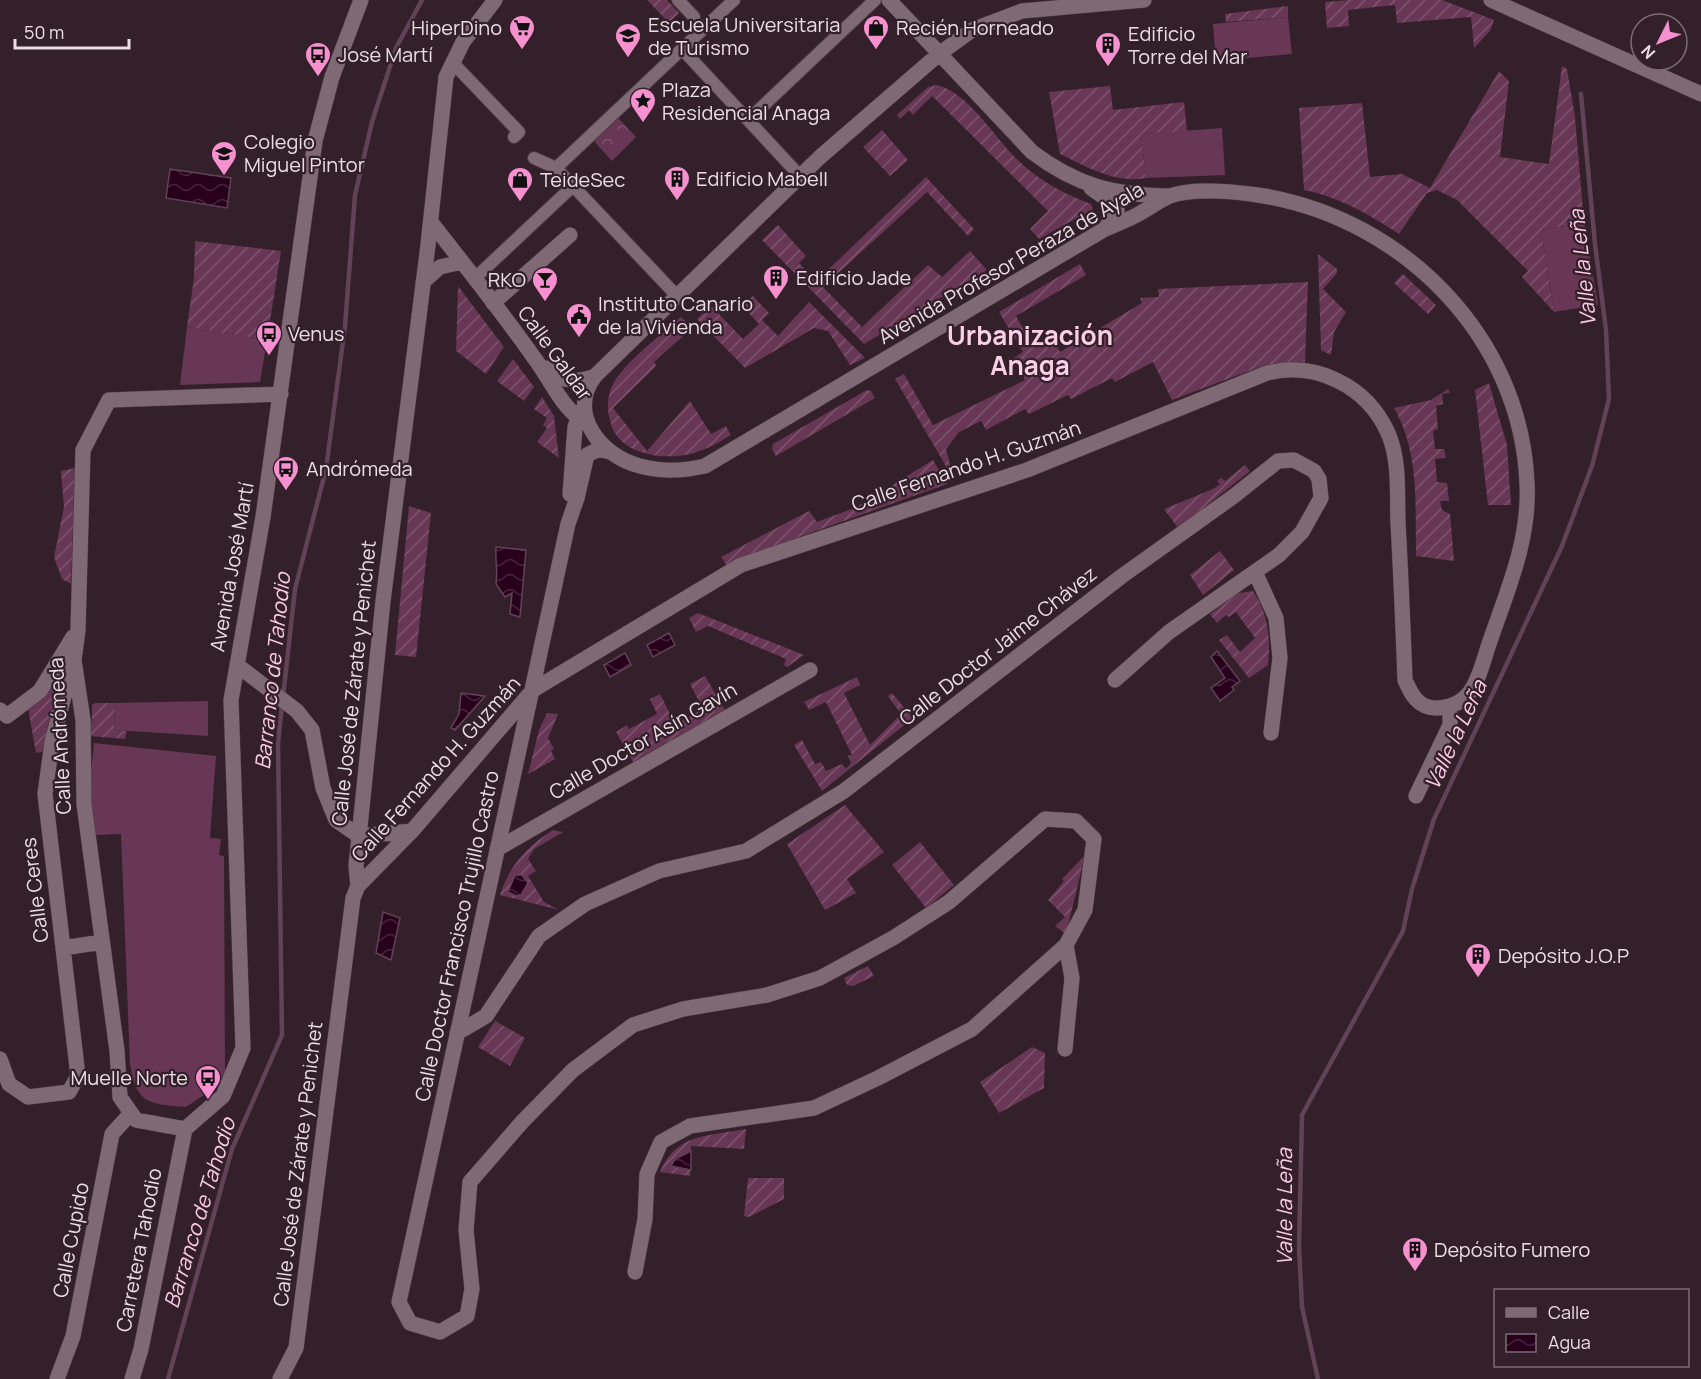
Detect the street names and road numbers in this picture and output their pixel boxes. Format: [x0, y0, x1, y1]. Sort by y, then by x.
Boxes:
street label: Avenida Profesor Peraza de Ayala [873, 175, 1148, 350]
street label: Calle Galdar [512, 300, 599, 405]
street label: Calle Fernando H. Guzmán [848, 414, 1084, 518]
street label: Avenida José Martí [203, 480, 260, 654]
street label: Calle José de Zárate y Penichet [325, 539, 382, 827]
street label: Calle Doctor Jaime Chávez [893, 560, 1102, 731]
street label: Calle Andrómeda [42, 657, 77, 815]
street label: Calle Fernando H. Guzmán [345, 670, 526, 867]
street label: Calle Doctor Asín Gavín [544, 676, 742, 805]
street label: Calle Doctor Francisco Trujillo Castro [408, 768, 505, 1104]
street label: Calle Ceres [15, 836, 54, 944]
street label: Calle José de Zárate y Penichet [267, 1020, 328, 1308]
street label: Carretera Tahodio [109, 1166, 168, 1334]
street label: Calle Cupido [46, 1180, 95, 1300]

